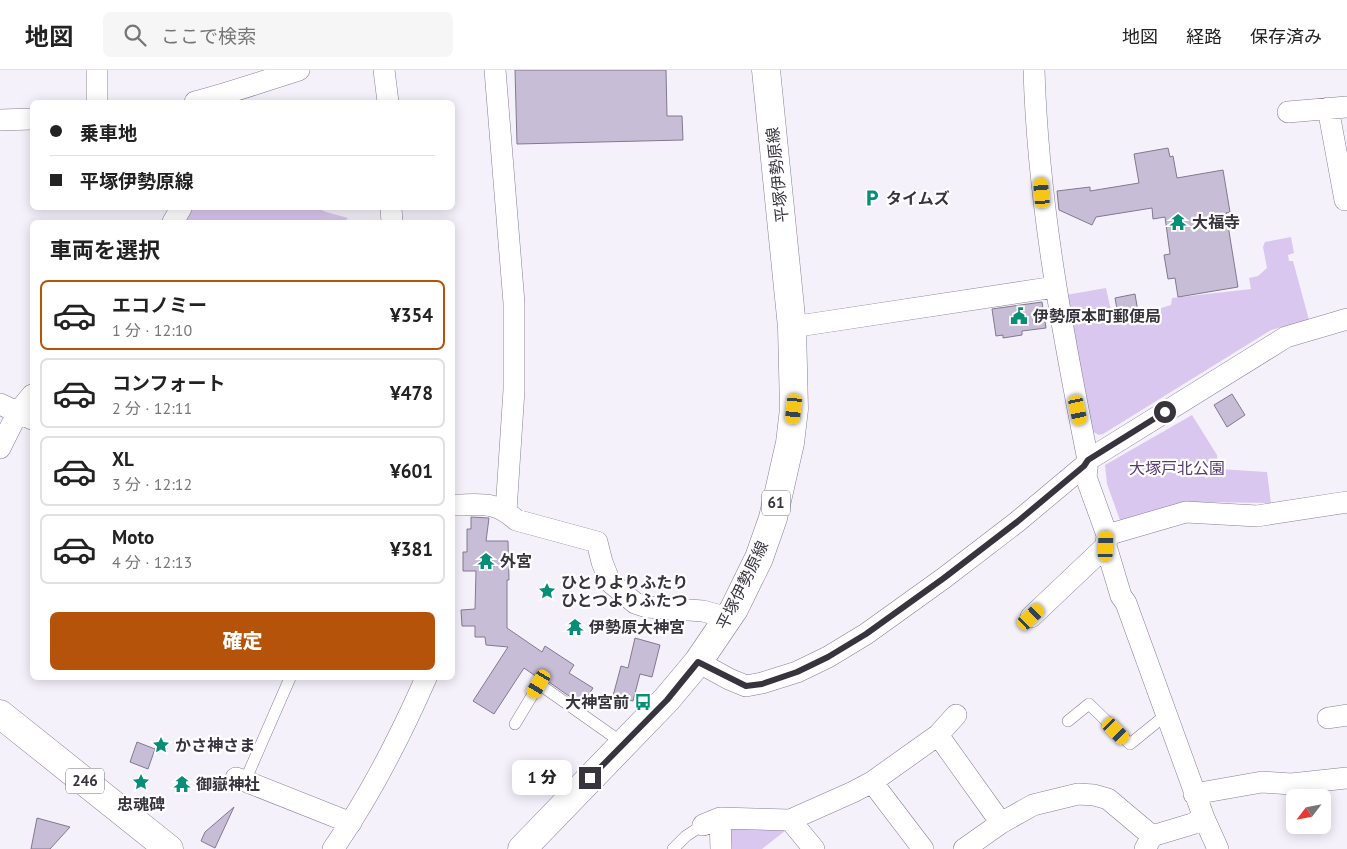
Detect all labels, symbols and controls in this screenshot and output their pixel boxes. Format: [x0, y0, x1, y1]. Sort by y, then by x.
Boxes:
search box [103, 12, 453, 57]
text: 地図 [25, 21, 73, 52]
icon: search [121, 21, 149, 49]
text: ここで検索 [161, 24, 256, 48]
text: 地図 [1122, 25, 1158, 48]
text: 経路 [1186, 25, 1222, 48]
text: 保存済み [1250, 25, 1322, 48]
text: 乗車地 [80, 121, 137, 145]
street label: 平塚伊勢原線 [762, 126, 792, 224]
text: 平塚伊勢原線 [80, 169, 194, 193]
car [1033, 177, 1050, 209]
parking icon: タイムズ [862, 188, 882, 208]
place label: タイムズ [886, 188, 950, 208]
temple icon: 大福寺 [1168, 212, 1188, 232]
place label: 大福寺 [1192, 212, 1240, 232]
text: 車両を選択 [50, 236, 160, 264]
icon: car [52, 293, 97, 338]
text: エコノミー [112, 293, 207, 317]
text: ¥354 [390, 303, 433, 327]
public building icon: 伊勢原本町郵便局 [1009, 306, 1029, 326]
place label: 伊勢原本町郵便局 [1032, 306, 1161, 326]
text: 1 分 · 12:10 [112, 320, 192, 340]
icon: car [52, 371, 97, 416]
text: コンフォート [112, 371, 225, 395]
text: ¥478 [390, 381, 433, 405]
car [784, 393, 803, 425]
car [1067, 394, 1088, 426]
text: 2 分 · 12:11 [112, 398, 192, 418]
route start [1154, 401, 1176, 423]
text: XL [112, 447, 134, 471]
icon: car [52, 449, 97, 494]
park label: 大塚戸北公園 [1129, 458, 1225, 478]
text: ¥601 [390, 459, 433, 483]
text: 3 分 · 12:12 [112, 474, 192, 494]
road number: 61 [762, 490, 790, 516]
text: Moto [112, 525, 154, 549]
icon: car [52, 527, 97, 572]
car [1097, 531, 1114, 561]
text: ¥381 [390, 537, 433, 561]
street label: 平塚伊勢原線 [712, 537, 772, 633]
temple icon: 外宮 [476, 551, 496, 571]
place label: 外宮 [500, 551, 532, 571]
text: 4 分 · 12:13 [112, 552, 192, 572]
place label: ひとりよりふたり ひとつよりふたつ [561, 572, 688, 610]
place icon: ひとりよりふたり ひとつよりふたつ [537, 581, 557, 601]
car [1014, 601, 1047, 633]
button: 確定 [50, 612, 435, 670]
temple icon: 伊勢原大神宮 [565, 617, 585, 637]
place label: 伊勢原大神宮 [588, 617, 685, 637]
car [524, 667, 553, 701]
place label: 大神宮前 [565, 692, 629, 712]
bus stop icon: 大神宮前 [633, 692, 653, 712]
car [1100, 715, 1131, 747]
place icon: かさ神さま [151, 735, 171, 755]
place label: かさ神さま [175, 735, 255, 755]
callout: 1 分 [512, 760, 572, 796]
text: 1 分 [527, 767, 557, 787]
route end [579, 767, 601, 789]
road number: 246 [66, 768, 104, 794]
place icon: 忠魂碑 [131, 772, 151, 792]
temple icon: 御嶽神社 [172, 774, 192, 794]
place label: 御嶽神社 [196, 774, 260, 794]
north arrow [1286, 789, 1331, 834]
map controls [1286, 789, 1331, 834]
place label: 忠魂碑 [117, 794, 165, 814]

